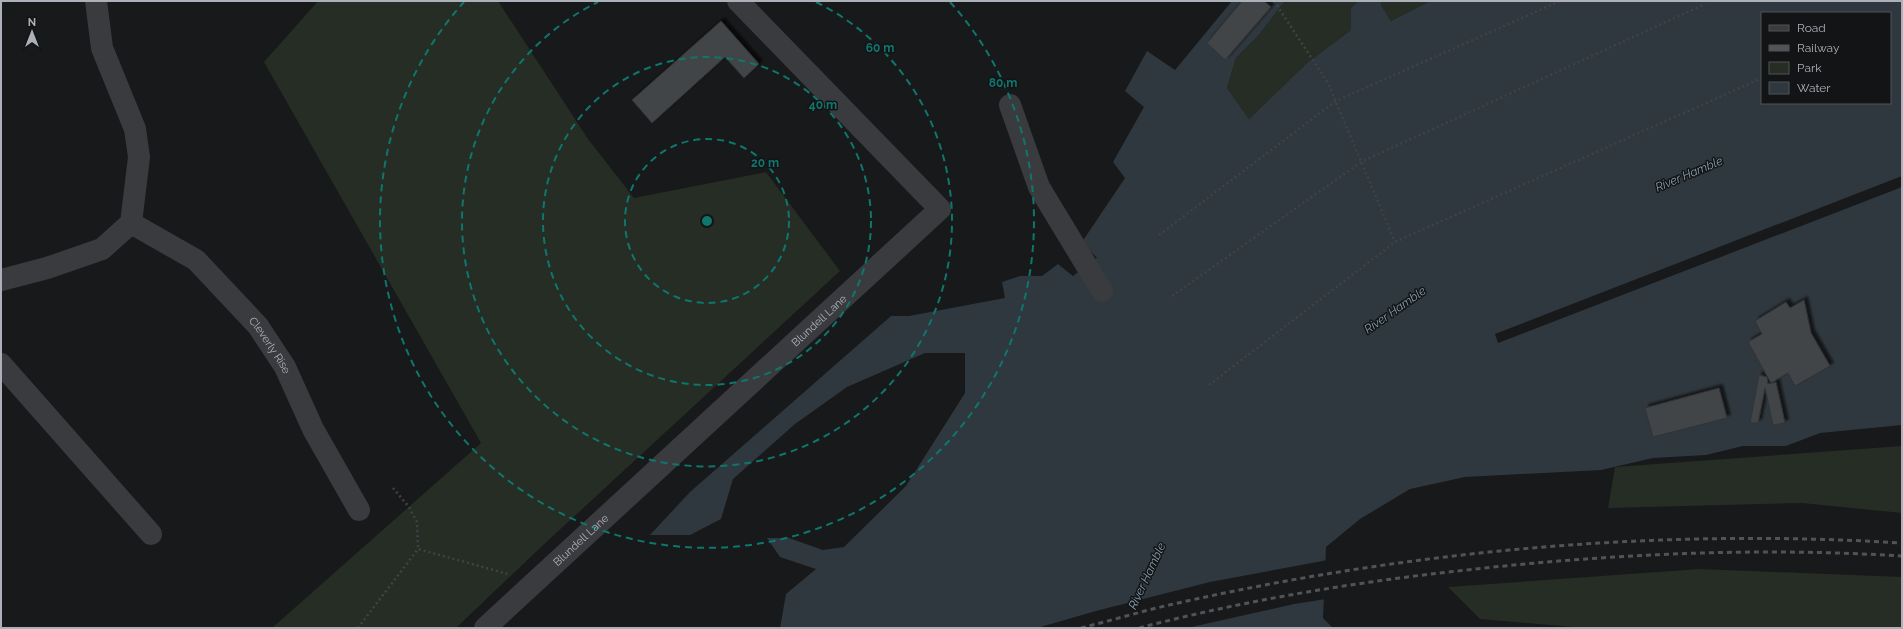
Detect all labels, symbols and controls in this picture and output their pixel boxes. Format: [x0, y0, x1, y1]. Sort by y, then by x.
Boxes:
north arrow [12, 12, 52, 52]
legend [1761, 12, 1891, 104]
text: N [28, 16, 36, 29]
text: Road [1797, 21, 1826, 35]
text: 60 m [866, 41, 894, 55]
text: Railway [1797, 41, 1840, 55]
text: Park [1797, 61, 1822, 75]
text: 80 m [989, 76, 1017, 90]
text: Water [1797, 81, 1831, 95]
text: 40 m [809, 98, 837, 112]
water label: River Hamble [1653, 153, 1725, 194]
text: 20 m [751, 156, 779, 170]
centre of rings [700, 214, 714, 228]
water label: River Hamble [1362, 283, 1429, 336]
street label: Blundell Lane [789, 291, 850, 349]
street label: Cleverly Rise [246, 314, 294, 376]
street label: Blundell Lane [550, 511, 611, 569]
water label: River Hamble [1125, 540, 1169, 612]

